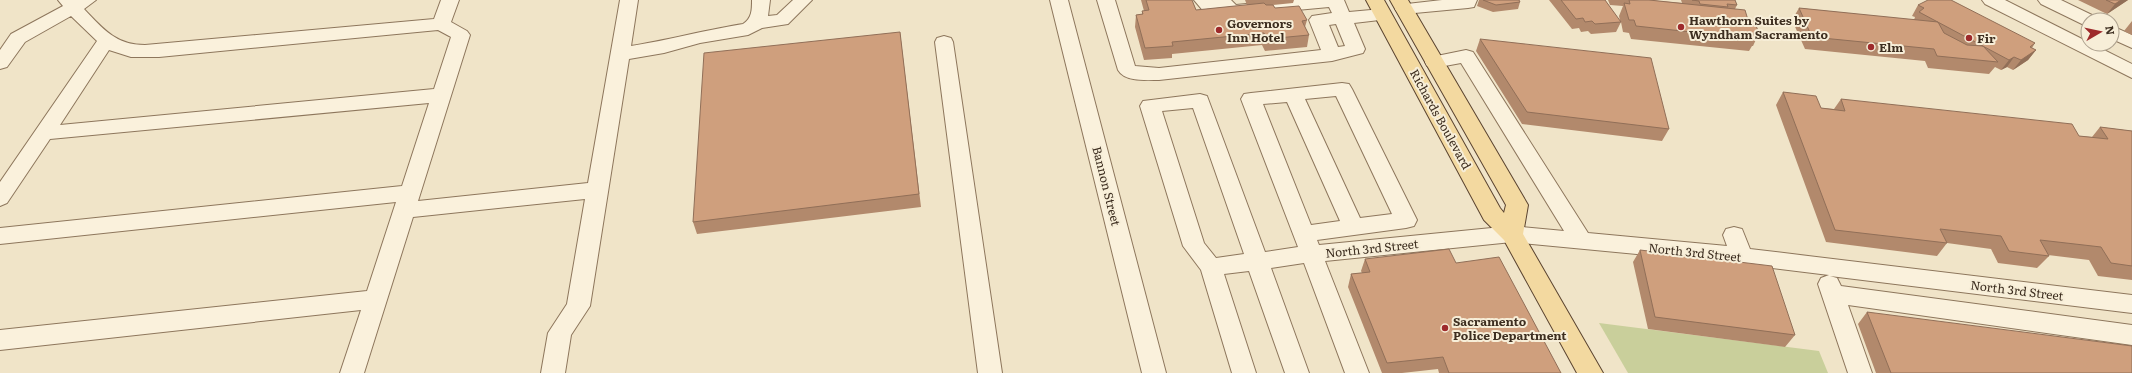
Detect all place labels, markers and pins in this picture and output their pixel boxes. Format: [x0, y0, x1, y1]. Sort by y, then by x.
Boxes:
place label: Hawthorn Suites by Wyndham Sacramento [1689, 11, 1828, 43]
place label: Governors Inn Hotel [1227, 14, 1292, 46]
marker: Hawthorn Suites by Wyndham Sacramento [1676, 22, 1686, 32]
marker: Governors Inn Hotel [1214, 25, 1224, 35]
place label: Fir [1977, 29, 1996, 47]
marker: Fir [1964, 33, 1974, 43]
place label: Elm [1879, 38, 1903, 56]
marker: Elm [1866, 42, 1876, 52]
place label: Sacramento Police Department [1453, 312, 1567, 344]
marker: Sacramento Police Department [1440, 323, 1450, 333]

